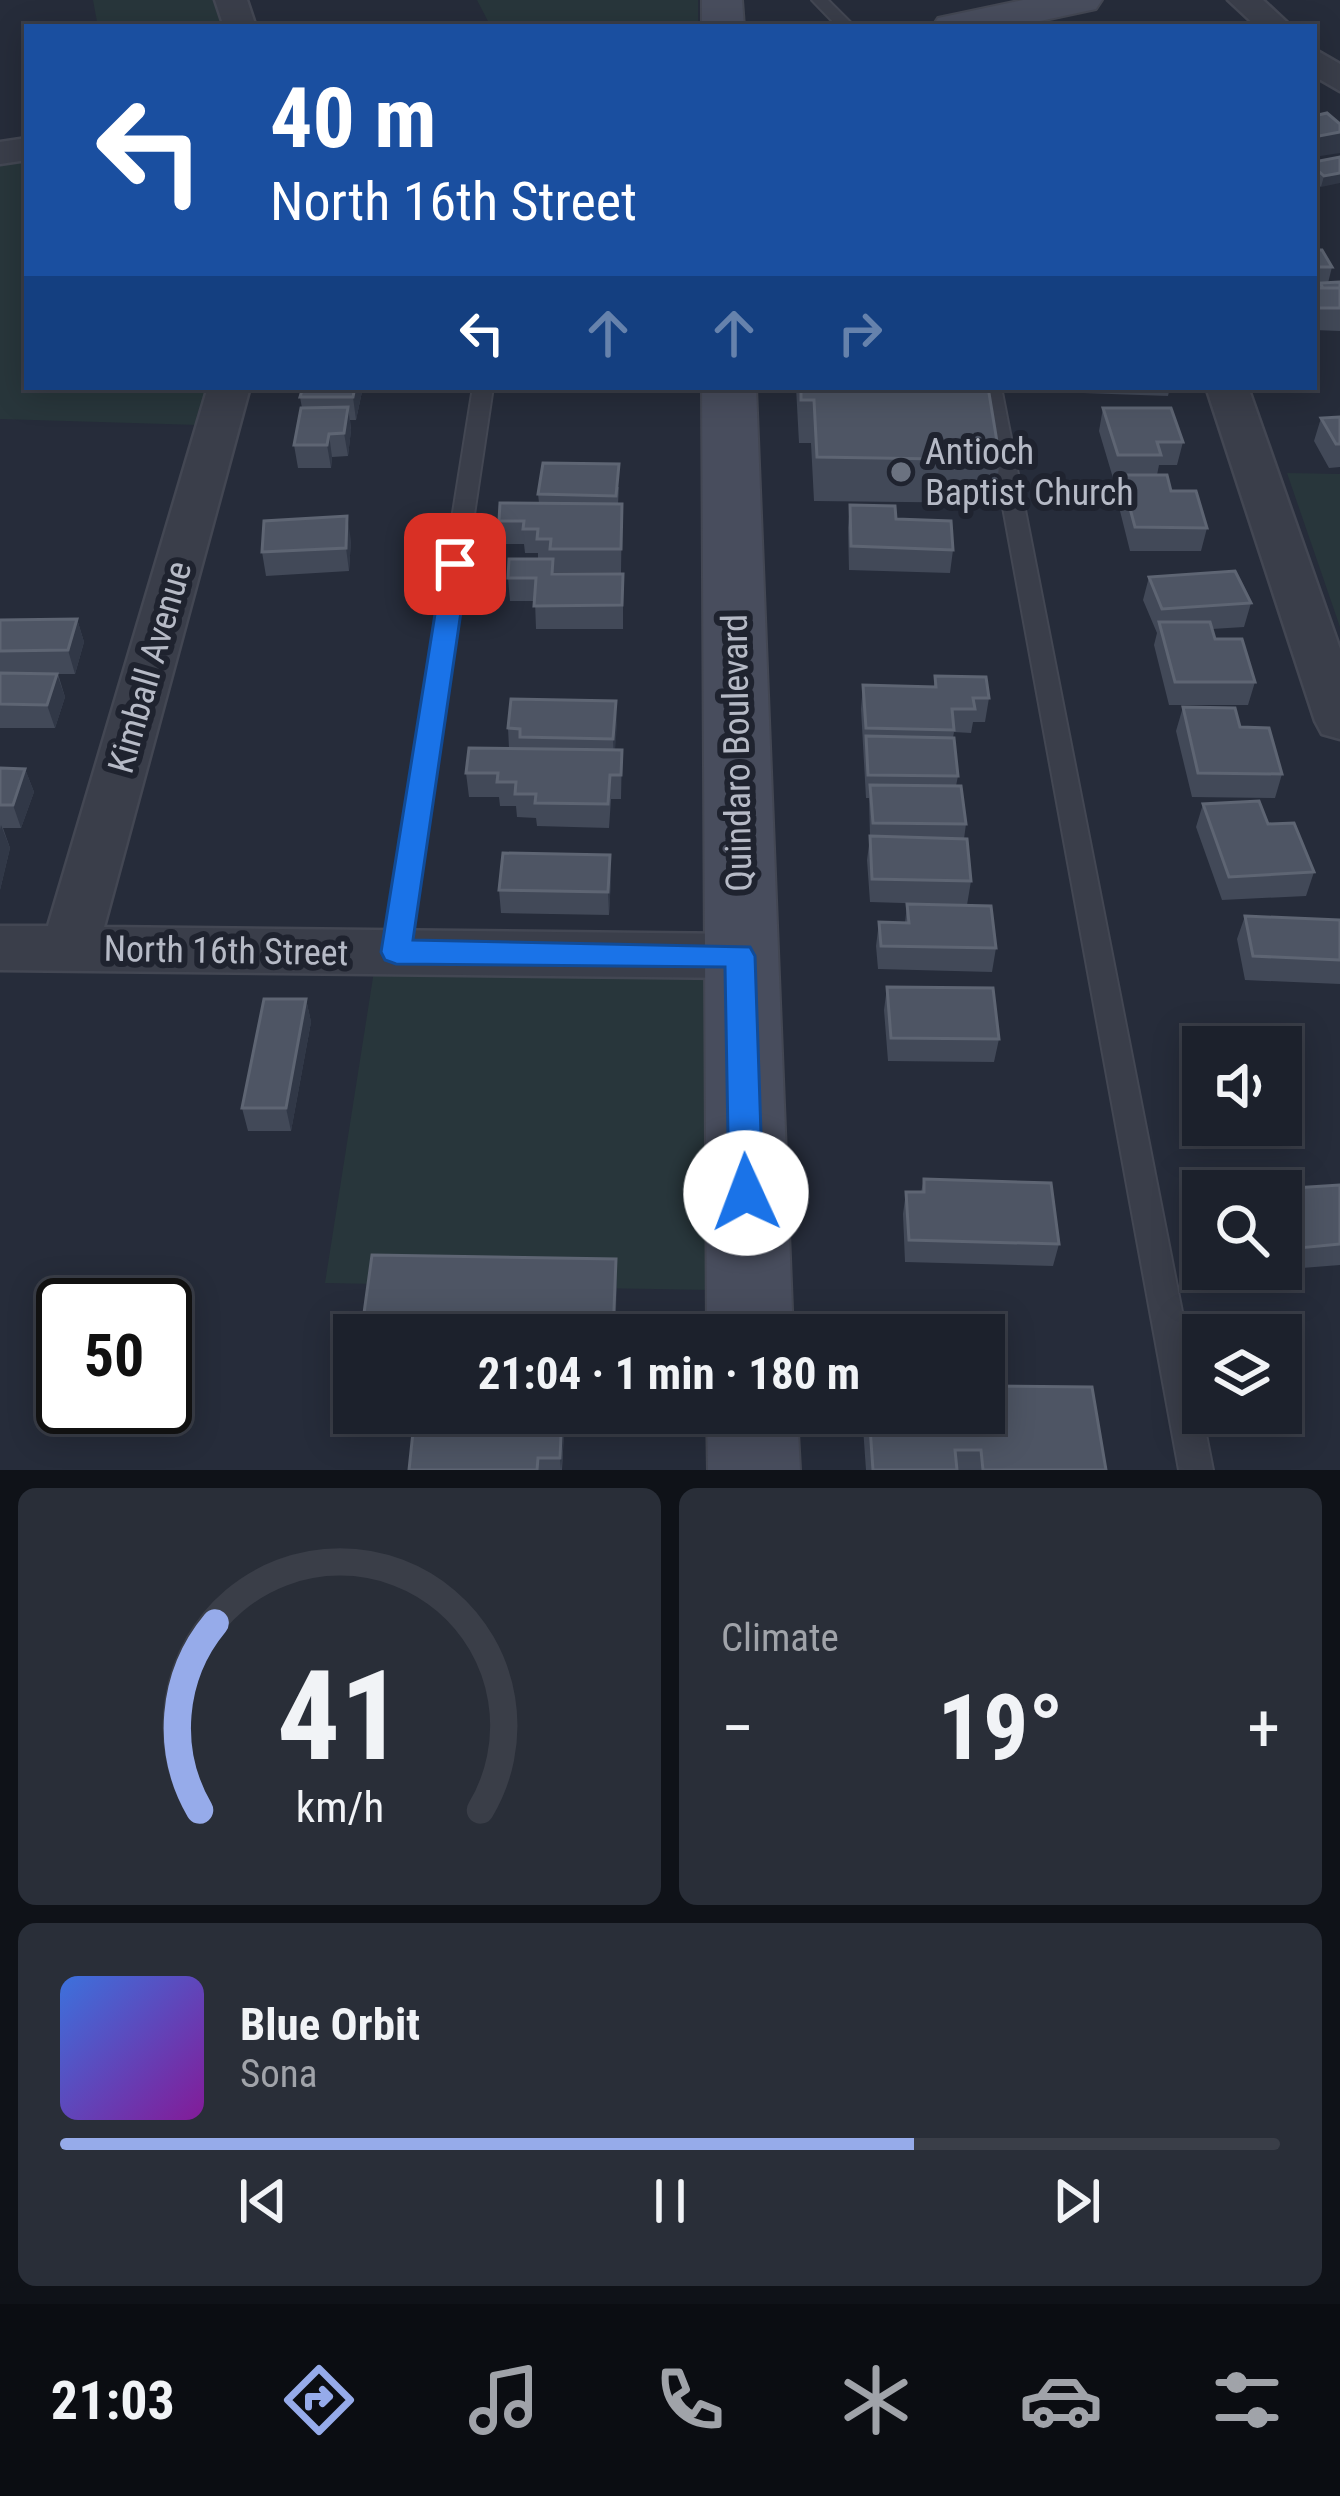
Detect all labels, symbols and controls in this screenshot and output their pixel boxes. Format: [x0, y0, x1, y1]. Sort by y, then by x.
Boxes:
text: 40 m [270, 69, 437, 168]
icon: left [72, 72, 228, 228]
text: North 16th Street [270, 170, 637, 233]
icon: left [449, 300, 515, 366]
icon: ahead [575, 300, 641, 366]
icon: ahead [701, 300, 767, 366]
icon: right [827, 300, 893, 366]
place label: Antioch Baptist Church [925, 431, 1134, 514]
marker: Antioch Baptist Church [888, 459, 914, 485]
pin [404, 513, 506, 615]
icon: arrive [422, 531, 488, 597]
street label: Kimball Avenue [100, 556, 200, 778]
street label: Quindaro Boulevard [714, 614, 760, 892]
street label: North 16th Street [103, 928, 349, 974]
map controls [1182, 1026, 1302, 1434]
button: sound [1182, 1026, 1302, 1146]
position arrow [683, 1130, 809, 1256]
button: search [1182, 1170, 1302, 1290]
speed limit sign: 50 [36, 1278, 192, 1434]
button: layers [1182, 1314, 1302, 1434]
text: 21:04 · 1 min · 180 m [478, 1347, 860, 1400]
text: Climate [721, 1615, 839, 1661]
text: 41 [276, 1643, 403, 1789]
text: 19° [938, 1676, 1064, 1781]
text: − [721, 1690, 754, 1767]
text: + [1247, 1690, 1280, 1767]
text: km/h [295, 1781, 384, 1831]
text: Blue Orbit [240, 1998, 420, 2051]
text: Sona [240, 2051, 317, 2097]
icon: previous [230, 2168, 296, 2234]
icon: pause [637, 2168, 703, 2234]
icon: next [1044, 2168, 1110, 2234]
icon: directions [277, 2358, 361, 2442]
icon: music [462, 2358, 546, 2442]
icon: phone [648, 2358, 732, 2442]
icon: climate [834, 2358, 918, 2442]
icon: car [1019, 2358, 1103, 2442]
icon: filters [1205, 2358, 1289, 2442]
text: 21:03 [51, 2369, 175, 2432]

